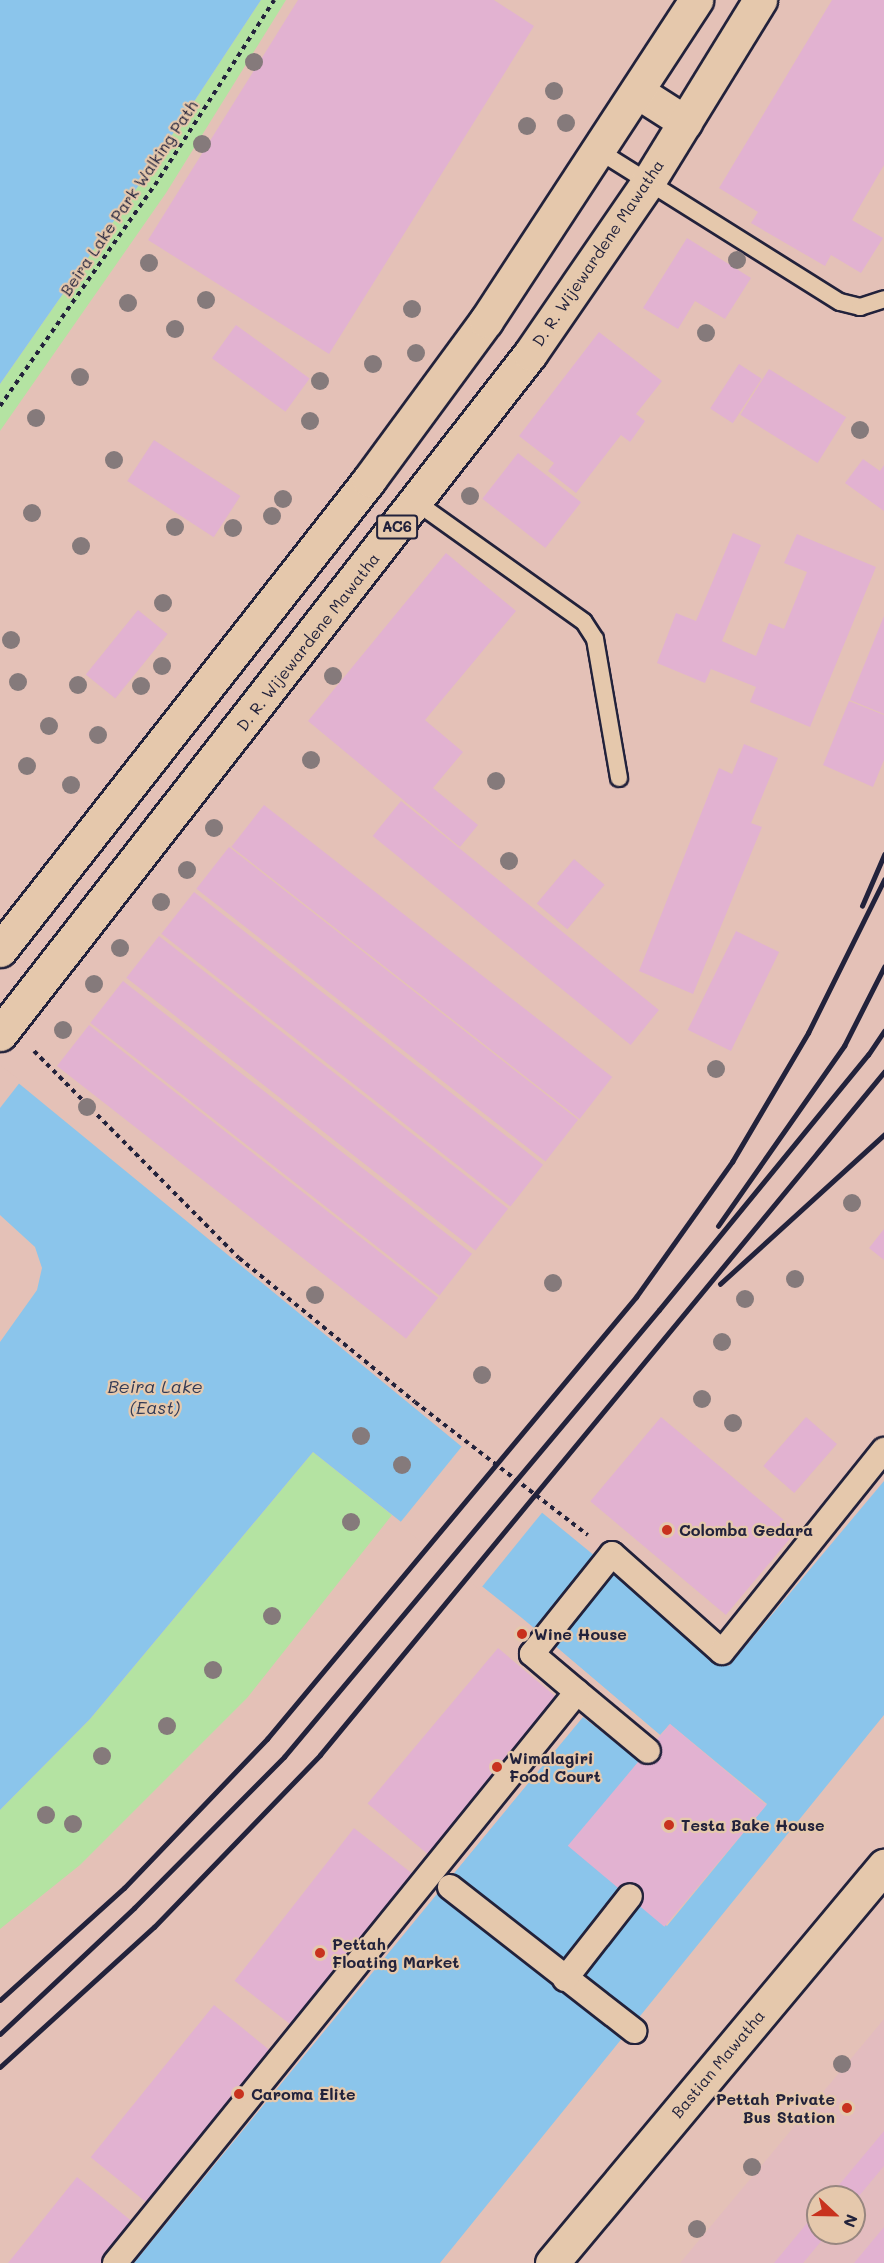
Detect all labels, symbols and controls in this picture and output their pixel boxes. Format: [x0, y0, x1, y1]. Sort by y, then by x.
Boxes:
street label: Beira Lake Park Walking Path [56, 97, 202, 299]
street label: D. R. Wijewardene Mawatha [528, 156, 668, 350]
road number: AC6 [376, 515, 418, 539]
street label: D. R. Wijewardene Mawatha [233, 549, 383, 735]
water label: Beira Lake (East) [107, 1376, 203, 1418]
place label: Colomba Gedara [679, 1520, 813, 1540]
marker: Colomba Gedara [660, 1523, 674, 1537]
place label: Wine House [534, 1624, 627, 1644]
marker: Wine House [515, 1627, 529, 1641]
place label: Wimalagiri Food Court [509, 1748, 601, 1786]
marker: Wimalagiri Food Court [490, 1760, 504, 1774]
place label: Testa Bake House [681, 1815, 825, 1835]
marker: Testa Bake House [662, 1818, 676, 1832]
place label: Pettah Floating Market [332, 1934, 459, 1972]
marker: Pettah Floating Market [313, 1946, 327, 1960]
street label: Bastian Mawatha [667, 2006, 769, 2122]
place label: Caroma Elite [251, 2084, 356, 2104]
marker: Caroma Elite [232, 2087, 246, 2101]
place label: Pettah Private Bus Station [716, 2089, 835, 2127]
marker: Pettah Private Bus Station [840, 2101, 854, 2115]
north arrow [806, 2185, 866, 2245]
text: N [839, 2212, 863, 2231]

